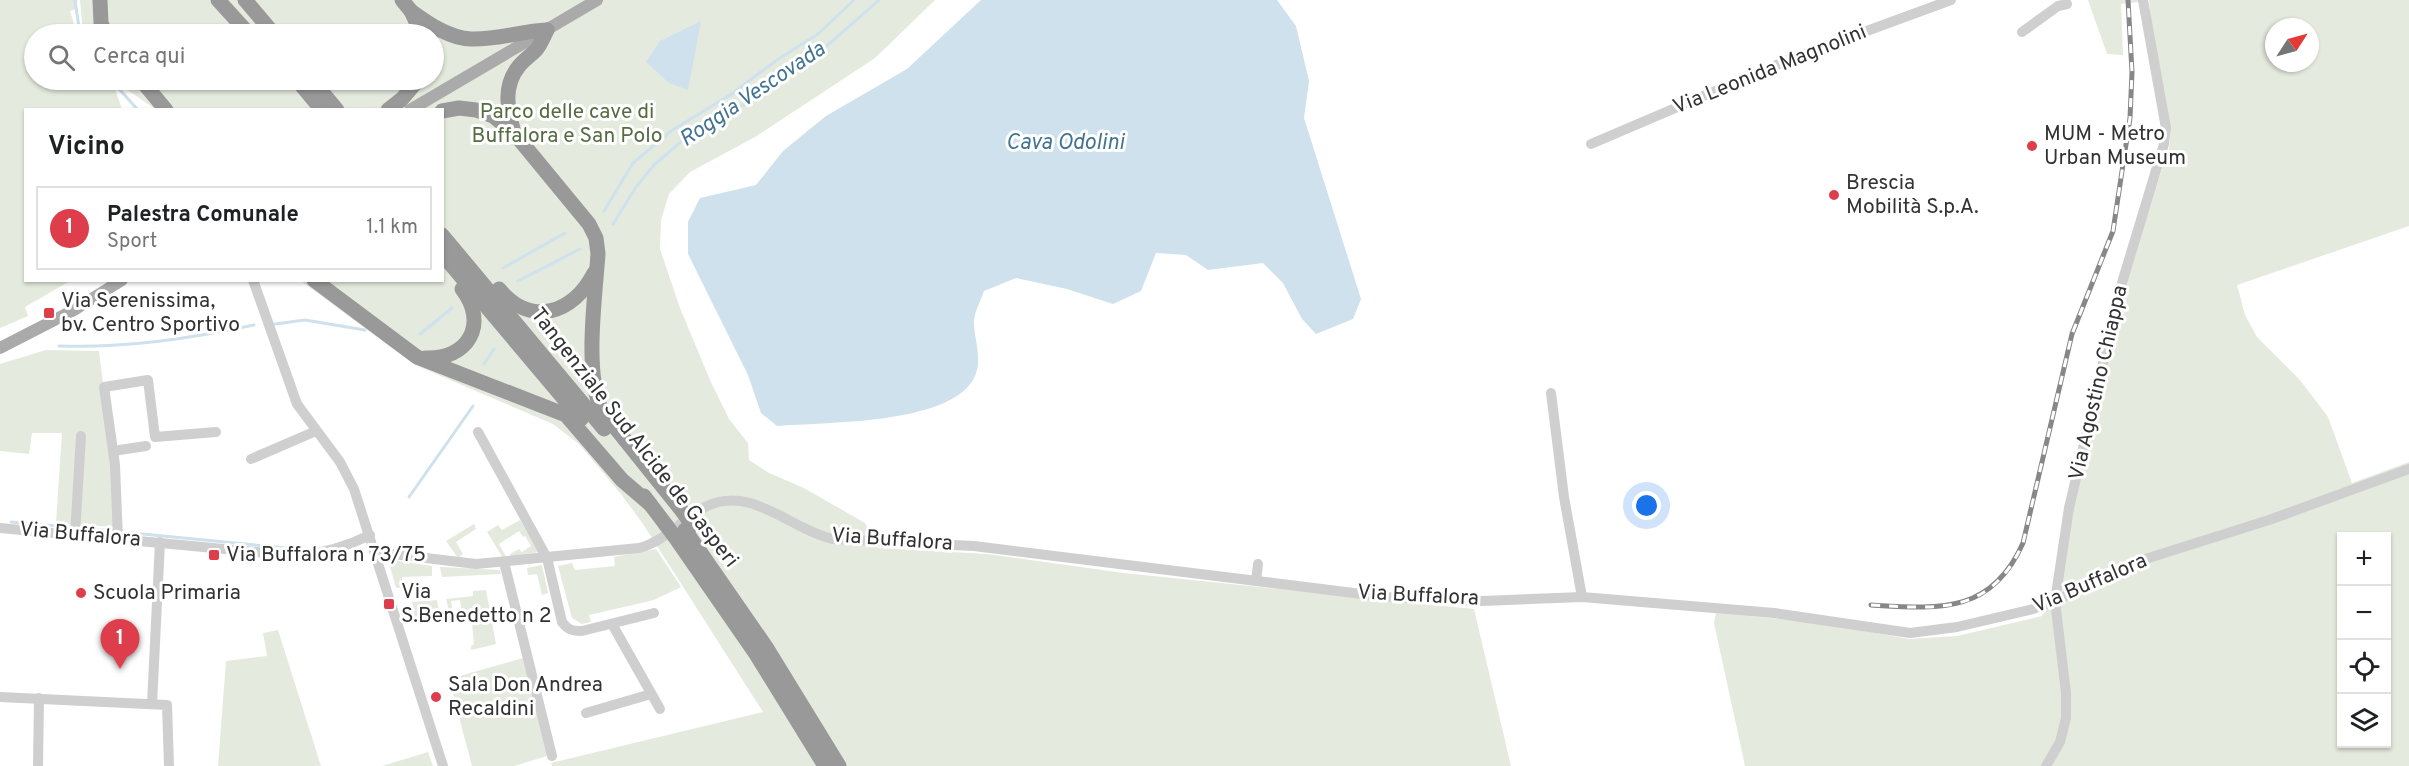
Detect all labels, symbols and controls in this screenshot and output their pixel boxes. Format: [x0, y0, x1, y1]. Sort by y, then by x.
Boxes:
north arrow [2265, 18, 2319, 72]
street label: Via Leonida Magnolini [1669, 19, 1871, 121]
search box [24, 24, 444, 90]
water label: Roggia Vescovada [675, 36, 832, 154]
icon: search [45, 41, 78, 74]
text: Cerca qui [93, 44, 185, 71]
park label: Parco delle cave di Buffalora e San Polo [472, 99, 662, 150]
place label: MUM - Metro Urban Museum [2044, 121, 2186, 172]
water label: Cava Odolini [1006, 130, 1126, 157]
text: Vicino [48, 131, 125, 164]
marker: MUM - Metro Urban Museum [2025, 139, 2039, 153]
place label: Brescia Mobilità S.p.A. [1846, 170, 1979, 221]
marker: Brescia Mobilità S.p.A. [1827, 188, 1841, 202]
text: Palestra Comunale [107, 202, 299, 229]
text: 1 [66, 215, 74, 241]
text: 1.1 km [366, 215, 418, 241]
text: Sport [107, 229, 157, 255]
street label: Via Agostino Chiappa [2063, 283, 2135, 483]
place label: Via Serenissima, bv. Centro Sportivo [61, 288, 240, 339]
street label: Tangenziale Sud Alcide de Gasperi [524, 303, 744, 573]
marker: Via Serenissima, bv. Centro Sportivo [42, 306, 56, 320]
your location [1632, 491, 1661, 520]
street label: Via Buffalora [18, 516, 142, 554]
street label: Via Buffalora [830, 522, 954, 558]
map controls [2337, 532, 2391, 748]
button: + [2337, 532, 2391, 586]
place label: Via Buffalora n 73/75 [226, 542, 426, 569]
marker: Via Buffalora n 73/75 [207, 548, 221, 562]
street label: Via Buffalora [2029, 548, 2151, 620]
place label: Via S.Benedetto n 2 [401, 579, 552, 630]
street label: Via Buffalora [1357, 579, 1479, 613]
place label: Scuola Primaria [93, 580, 241, 607]
marker: Scuola Primaria [74, 586, 88, 600]
button: − [2337, 586, 2391, 640]
marker: Via S.Benedetto n 2 [382, 597, 396, 611]
pin: 1 [100, 620, 140, 669]
button: locate [2337, 640, 2391, 694]
place label: Sala Don Andrea Recaldini [448, 672, 603, 723]
marker: Sala Don Andrea Recaldini [429, 690, 443, 704]
button: layers [2337, 694, 2391, 748]

